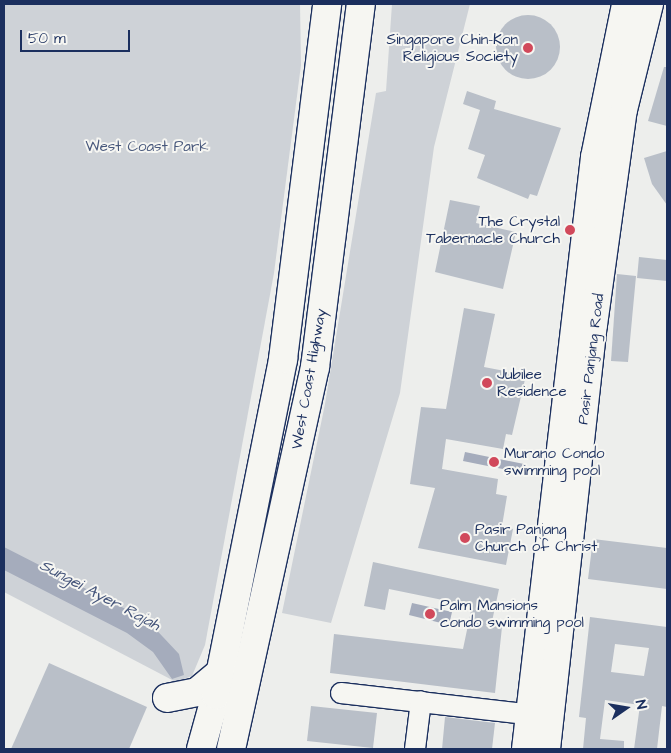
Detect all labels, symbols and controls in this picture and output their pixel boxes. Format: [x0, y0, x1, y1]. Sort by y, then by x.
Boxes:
scale bar [22, 20, 132, 52]
text: 50 m [28, 28, 66, 49]
place label: Singapore Chin-Kon Religious Society [387, 30, 518, 65]
marker: Singapore Chin-Kon Religious Society [522, 42, 534, 54]
park label: West Coast Park [86, 138, 208, 156]
place label: The Crystal Tabernacle Church [426, 212, 560, 247]
marker: The Crystal Tabernacle Church [564, 224, 576, 236]
street label: Pasir Panjang Road [574, 292, 608, 426]
street label: West Coast Highway [288, 307, 330, 451]
place label: Jubilee Residence [497, 365, 567, 400]
marker: Jubilee Residence [481, 377, 493, 389]
place label: Murano Condo swimming pool [504, 444, 605, 479]
marker: Murano Condo swimming pool [488, 456, 500, 468]
place label: Pasir Panjang Church of Christ [475, 520, 597, 555]
marker: Pasir Panjang Church of Christ [459, 532, 471, 544]
water label: Sungei Ayer Rajah [37, 555, 163, 635]
place label: Palm Mansions condo swimming pool [440, 596, 584, 631]
marker: Palm Mansions condo swimming pool [424, 608, 436, 620]
north arrow [601, 683, 651, 733]
text: N [630, 698, 651, 711]

